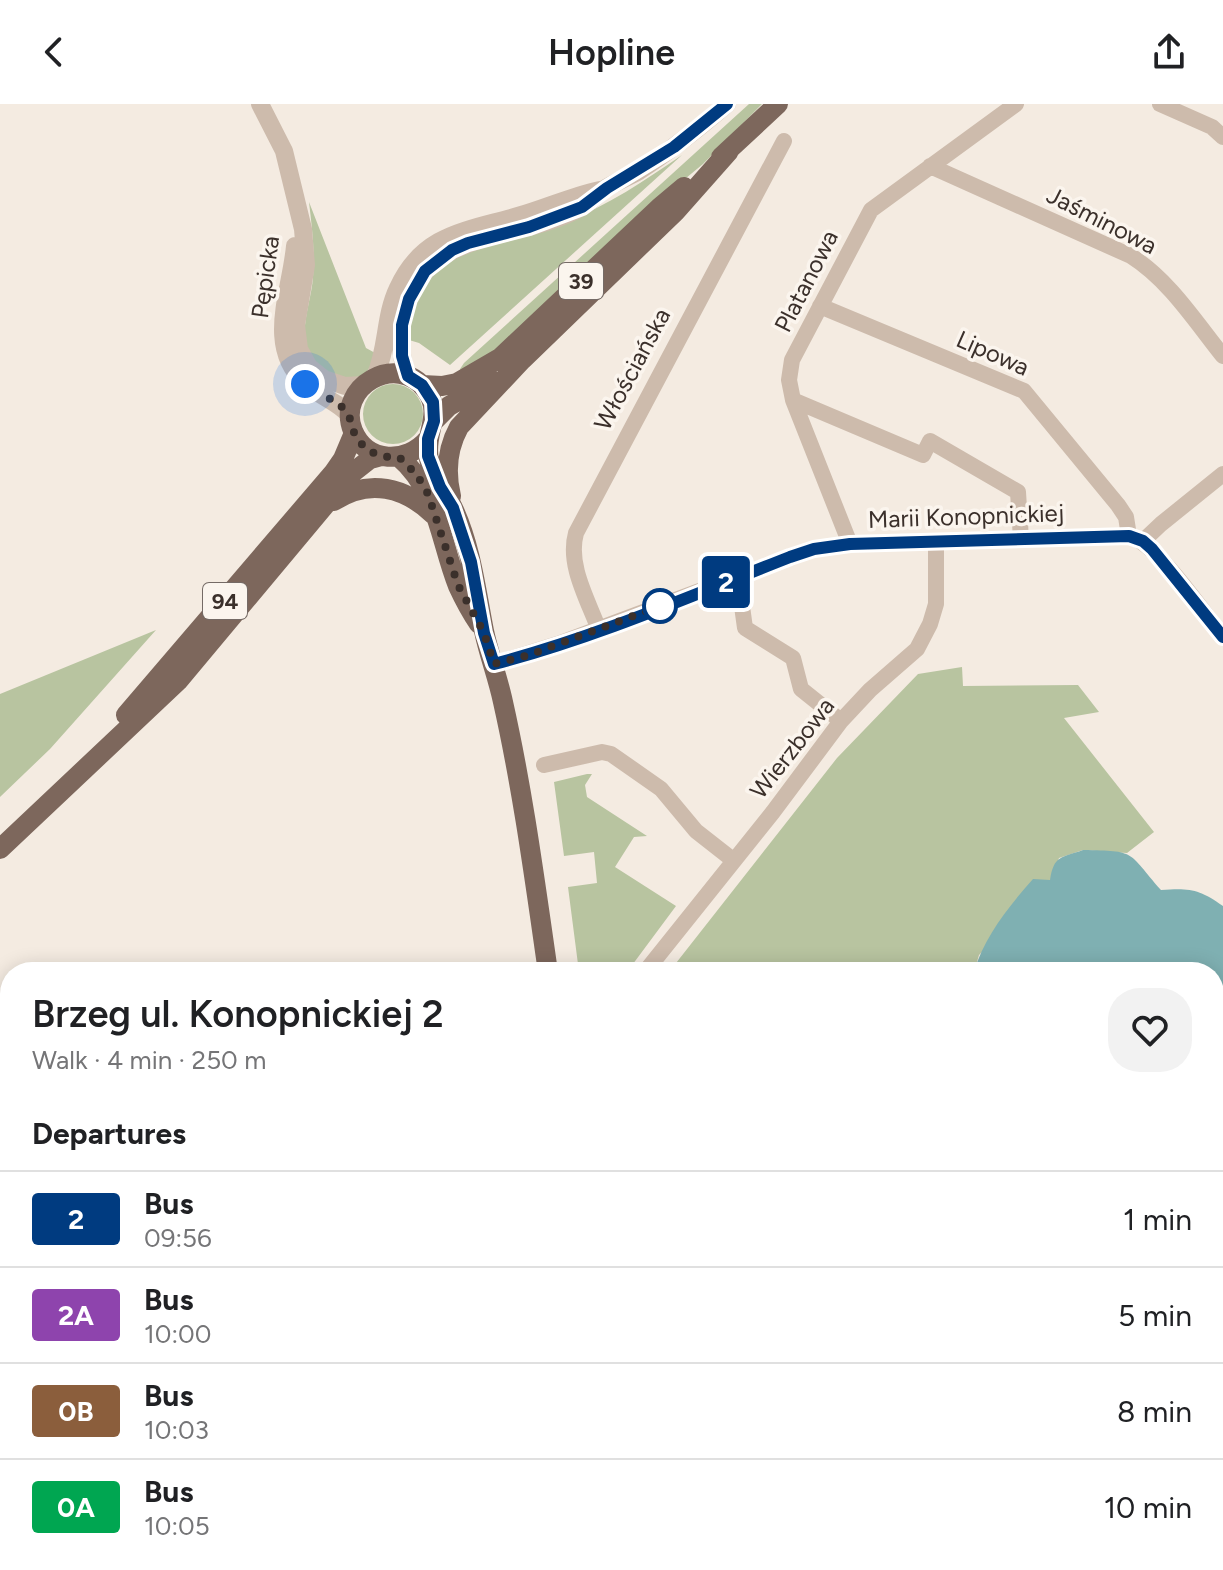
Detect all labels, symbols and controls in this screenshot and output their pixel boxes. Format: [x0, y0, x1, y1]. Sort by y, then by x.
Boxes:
icon: back [32, 30, 76, 74]
icon: share [1147, 30, 1191, 74]
text: Hopline [548, 31, 675, 74]
street label: Jaśminowa [1042, 180, 1162, 260]
street label: Platanowa [768, 225, 844, 337]
street label: Pępicka [245, 234, 285, 320]
road number: 39 [559, 263, 603, 299]
street label: Włościańska [588, 303, 676, 435]
street label: Lipowa [952, 324, 1034, 382]
your location [285, 364, 325, 404]
street label: Marii Konopnickiej [867, 498, 1065, 534]
line badge: 2 [700, 556, 752, 608]
text: 2 [718, 565, 734, 599]
road number: 94 [203, 583, 247, 619]
unlabelled marker [643, 589, 677, 623]
street label: Wierzbowa [744, 692, 840, 804]
button: heart [1108, 988, 1192, 1072]
text: Brzeg ul. Konopnickiej 2 [32, 991, 444, 1037]
text: Walk · 4 min · 250 m [32, 1044, 266, 1076]
text: Departures [32, 1115, 186, 1152]
text: Bus [144, 1185, 193, 1222]
text: 1 min [1123, 1201, 1192, 1238]
text: 2 [68, 1202, 84, 1236]
text: 09:56 [144, 1222, 212, 1254]
text: Bus [144, 1281, 193, 1318]
text: 5 min [1118, 1297, 1192, 1334]
text: 2A [58, 1298, 94, 1332]
text: 10:00 [144, 1318, 211, 1350]
text: Bus [144, 1377, 193, 1414]
text: 8 min [1117, 1393, 1192, 1430]
text: 0B [58, 1394, 94, 1428]
text: 10:03 [144, 1414, 209, 1446]
text: Bus [144, 1473, 193, 1510]
text: 10 min [1104, 1489, 1192, 1526]
text: 0A [57, 1490, 95, 1524]
text: 10:05 [144, 1510, 210, 1542]

